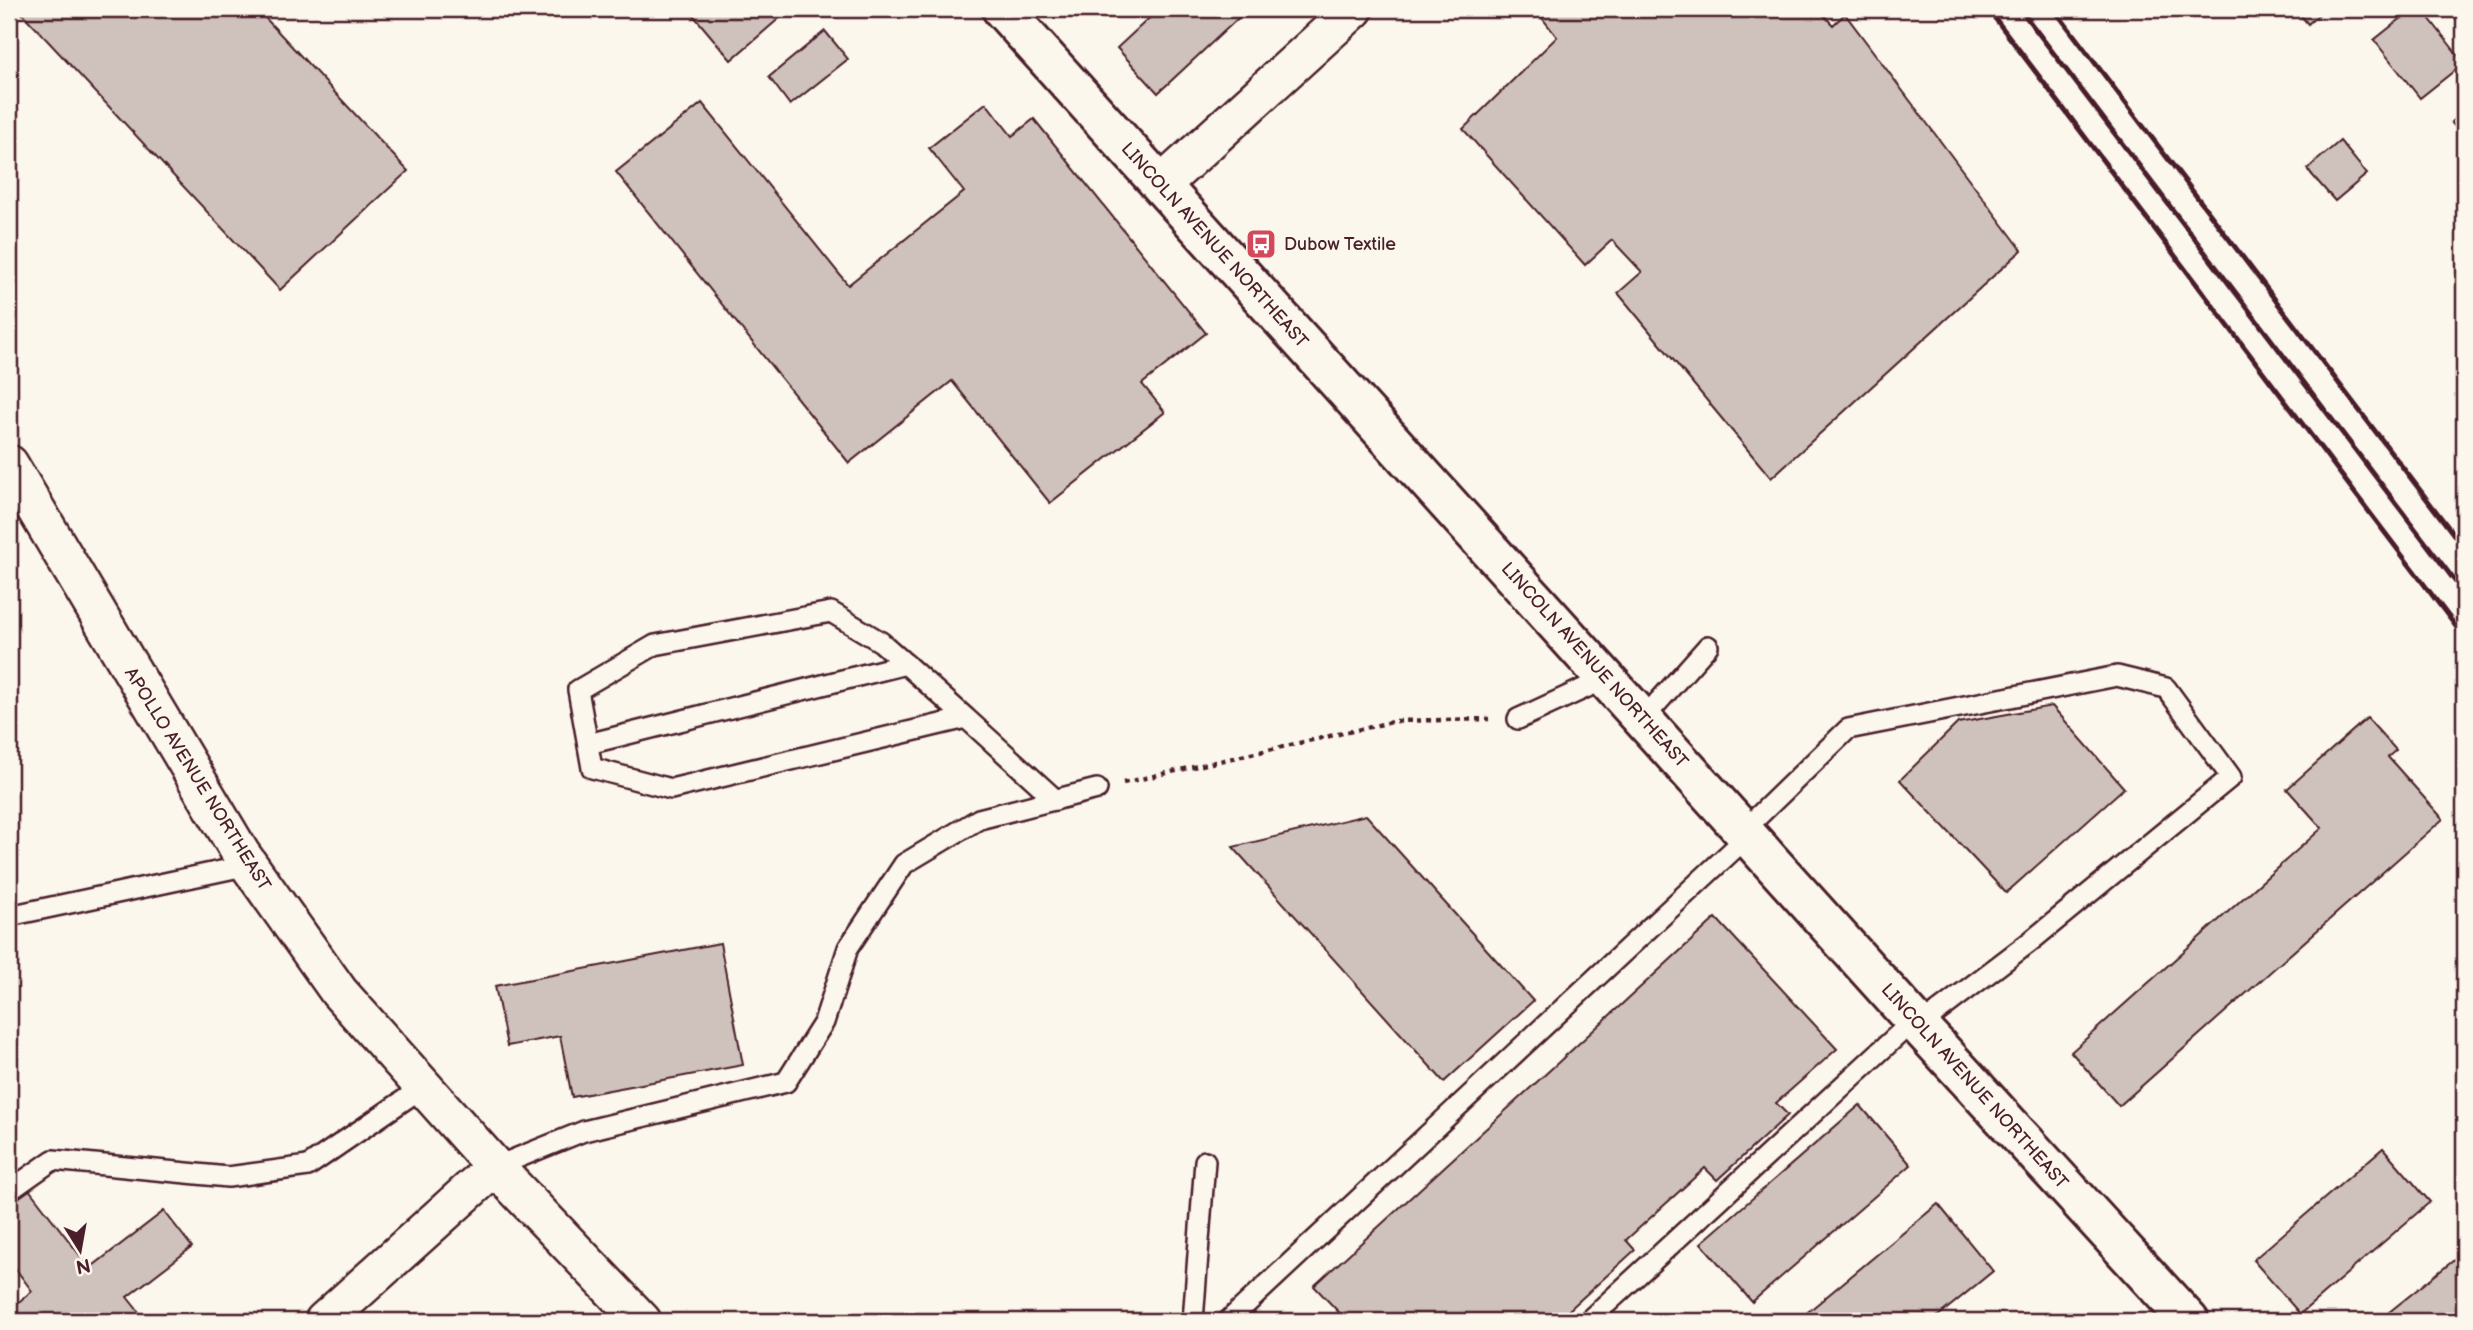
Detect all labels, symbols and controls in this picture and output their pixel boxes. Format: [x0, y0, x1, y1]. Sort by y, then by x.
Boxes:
street label: LINCOLN AVENUE NORTHEAST [1117, 138, 1313, 352]
bus stop icon: Dubow Textile [1244, 227, 1278, 261]
place label: Dubow Textile [1284, 234, 1396, 255]
street label: LINCOLN AVENUE NORTHEAST [1497, 558, 1693, 772]
street label: APOLLO AVENUE NORTHEAST [120, 664, 275, 895]
street label: LINCOLN AVENUE NORTHEAST [1877, 979, 2073, 1193]
north arrow [46, 1214, 116, 1284]
text: N [74, 1253, 92, 1278]

